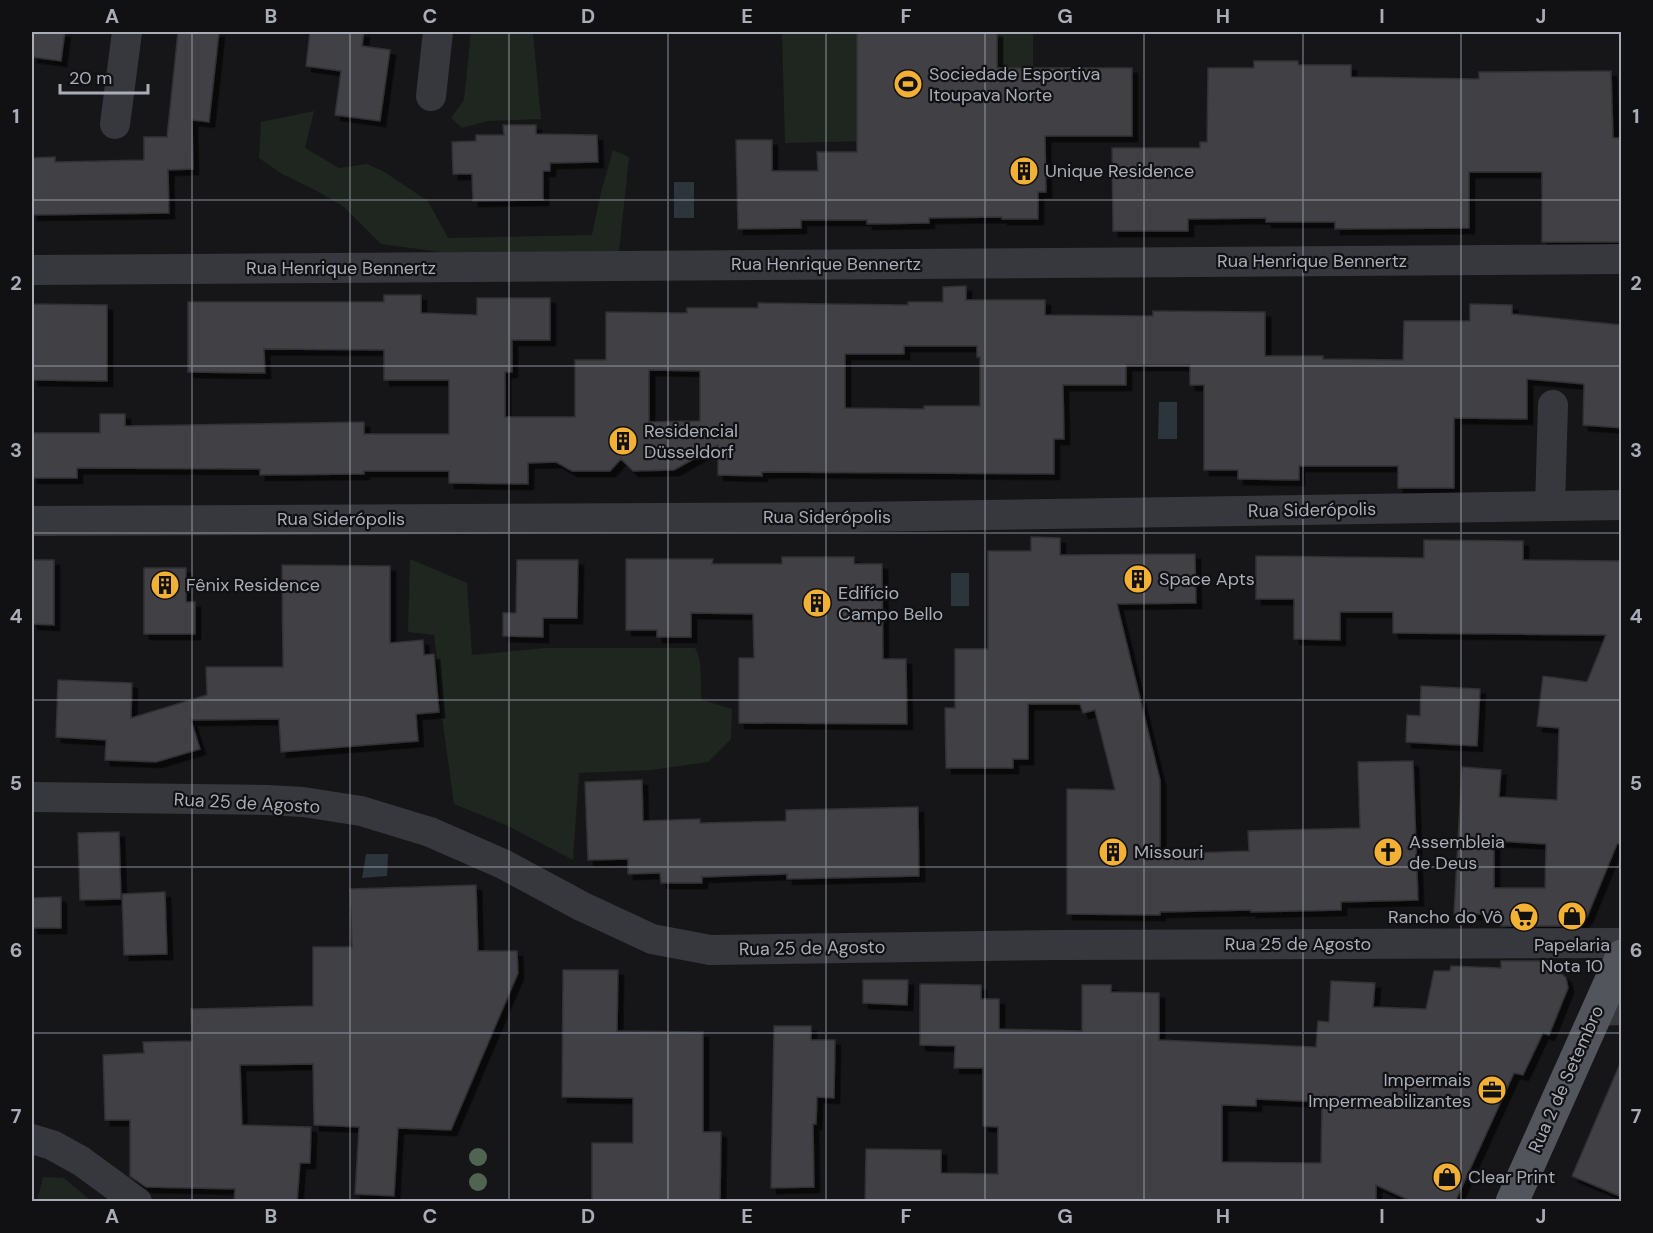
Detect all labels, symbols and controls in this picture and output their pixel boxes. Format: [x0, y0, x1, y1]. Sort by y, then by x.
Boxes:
text: A [105, 3, 119, 29]
text: B [265, 3, 277, 29]
text: C [423, 3, 437, 29]
text: D [581, 3, 595, 29]
text: E [741, 3, 753, 29]
text: F [900, 3, 912, 29]
text: G [1057, 3, 1073, 29]
text: H [1216, 3, 1230, 29]
text: I [1379, 3, 1385, 29]
text: J [1536, 3, 1546, 29]
scale bar [60, 57, 148, 95]
place label: Sociedade Esportiva Itoupava Norte [929, 62, 1100, 107]
text: 20 m [69, 66, 112, 90]
sports icon: Sociedade Esportiva Itoupava Norte [892, 68, 924, 100]
text: 1 [12, 103, 20, 129]
text: 1 [1632, 103, 1640, 129]
building icon: Unique Residence [1008, 155, 1040, 187]
place label: Unique Residence [1045, 159, 1194, 183]
street label: Rua Henrique Bennertz [1217, 249, 1407, 273]
street label: Rua Henrique Bennertz [731, 252, 921, 276]
street label: Rua Henrique Bennertz [246, 256, 436, 280]
text: 2 [10, 270, 22, 296]
text: 2 [1630, 270, 1642, 296]
place label: Residencial Düsseldorf [644, 419, 738, 464]
building icon: Residencial Düsseldorf [607, 425, 639, 457]
text: 3 [10, 437, 22, 463]
text: 3 [1630, 437, 1642, 463]
street label: Rua Siderópolis [1248, 497, 1376, 523]
street label: Rua Siderópolis [763, 505, 891, 529]
street label: Rua Siderópolis [277, 507, 405, 531]
building icon: Space Apts [1122, 563, 1154, 595]
place label: Space Apts [1159, 567, 1255, 591]
building icon: Fênix Residence [149, 569, 181, 601]
place label: Fênix Residence [186, 573, 320, 597]
place label: Edifício Campo Bello [838, 581, 943, 626]
building icon: Edifício Campo Bello [801, 587, 833, 619]
text: 4 [10, 603, 23, 629]
text: 4 [1630, 603, 1643, 629]
text: 5 [10, 770, 22, 796]
text: 5 [1630, 770, 1642, 796]
street label: Rua 25 de Agosto [173, 787, 321, 819]
place label: Assembleia de Deus [1409, 830, 1505, 875]
building icon: Missouri [1097, 836, 1129, 868]
church icon: Assembleia de Deus [1372, 836, 1404, 868]
place label: Missouri [1134, 840, 1204, 864]
shop icon: Papelaria Nota 10 [1556, 900, 1588, 932]
supermarket icon: Rancho do Vô [1508, 901, 1540, 933]
place label: Rancho do Vô [1388, 905, 1503, 929]
street label: Rua 25 de Agosto [1225, 932, 1371, 956]
place label: Papelaria Nota 10 [1534, 933, 1610, 978]
street label: Rua 25 de Agosto [739, 935, 885, 961]
text: 6 [10, 937, 22, 963]
text: 6 [1630, 937, 1642, 963]
street label: Rua 2 de Setembro [1523, 1002, 1609, 1156]
place label: Impermais Impermeabilizantes [1308, 1068, 1471, 1113]
office icon: Impermais Impermeabilizantes [1476, 1074, 1508, 1106]
text: 7 [11, 1103, 22, 1129]
text: 7 [1631, 1103, 1642, 1129]
shop icon: Clear Print [1431, 1161, 1463, 1193]
place label: Clear Print [1468, 1165, 1555, 1189]
text: A [105, 1203, 119, 1229]
text: B [265, 1203, 277, 1229]
text: C [423, 1203, 437, 1229]
text: D [581, 1203, 595, 1229]
text: E [741, 1203, 753, 1229]
text: F [900, 1203, 912, 1229]
text: G [1057, 1203, 1073, 1229]
text: H [1216, 1203, 1230, 1229]
text: I [1379, 1203, 1385, 1229]
text: J [1536, 1203, 1546, 1229]

